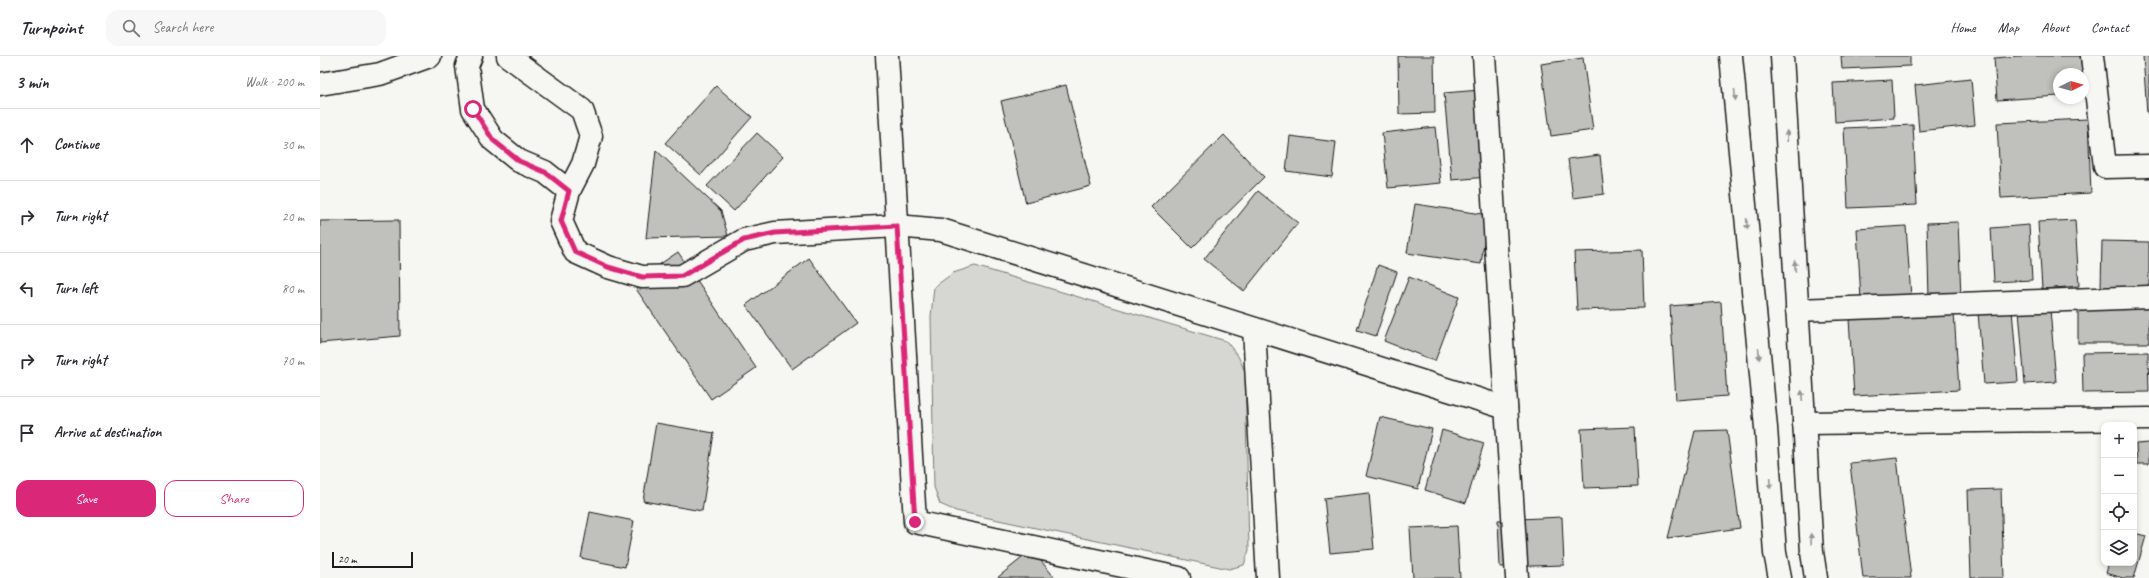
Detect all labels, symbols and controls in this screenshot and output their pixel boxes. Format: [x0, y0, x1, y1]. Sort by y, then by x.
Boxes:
search box [106, 10, 386, 46]
text: Turnpoint [20, 16, 82, 40]
icon: search [120, 17, 142, 39]
text: Search here [152, 18, 214, 37]
text: Home [1950, 19, 1976, 36]
text: Map [1998, 19, 2019, 36]
text: About [2041, 19, 2069, 36]
text: Contact [2091, 19, 2129, 36]
north arrow [2053, 68, 2089, 104]
text: 3 min [16, 72, 49, 93]
text: Walk · 200 m [245, 74, 304, 90]
one-way arrow [1732, 89, 1738, 101]
route start [464, 100, 482, 118]
one-way arrow [1784, 129, 1790, 142]
icon: ahead [16, 134, 38, 156]
text: Continue [54, 135, 99, 154]
text: 30 m [282, 137, 304, 153]
icon: right [16, 206, 38, 228]
text: Turn right [54, 207, 107, 226]
text: 20 m [282, 209, 304, 225]
one-way arrow [1744, 218, 1751, 230]
one-way arrow [1791, 260, 1798, 272]
icon: left [16, 278, 38, 300]
text: Turn left [54, 279, 97, 298]
text: 80 m [282, 281, 304, 297]
one-way arrow [1756, 348, 1763, 360]
icon: right [16, 350, 38, 372]
text: Turn right [54, 351, 107, 370]
text: 70 m [282, 353, 304, 369]
one-way arrow [1799, 390, 1806, 402]
icon: arrive [16, 422, 38, 444]
map controls [2101, 422, 2137, 566]
button: + [2101, 422, 2137, 458]
text: Arrive at destination [54, 423, 161, 442]
button: − [2101, 458, 2137, 494]
one-way arrow [1767, 477, 1774, 489]
button: Save [16, 480, 156, 517]
button: Share [164, 480, 304, 517]
button: locate [2101, 494, 2137, 530]
route end [906, 513, 924, 531]
button: layers [2101, 530, 2137, 566]
one-way arrow [1808, 532, 1814, 545]
scale bar [332, 550, 413, 569]
text: 20 m [338, 552, 357, 566]

